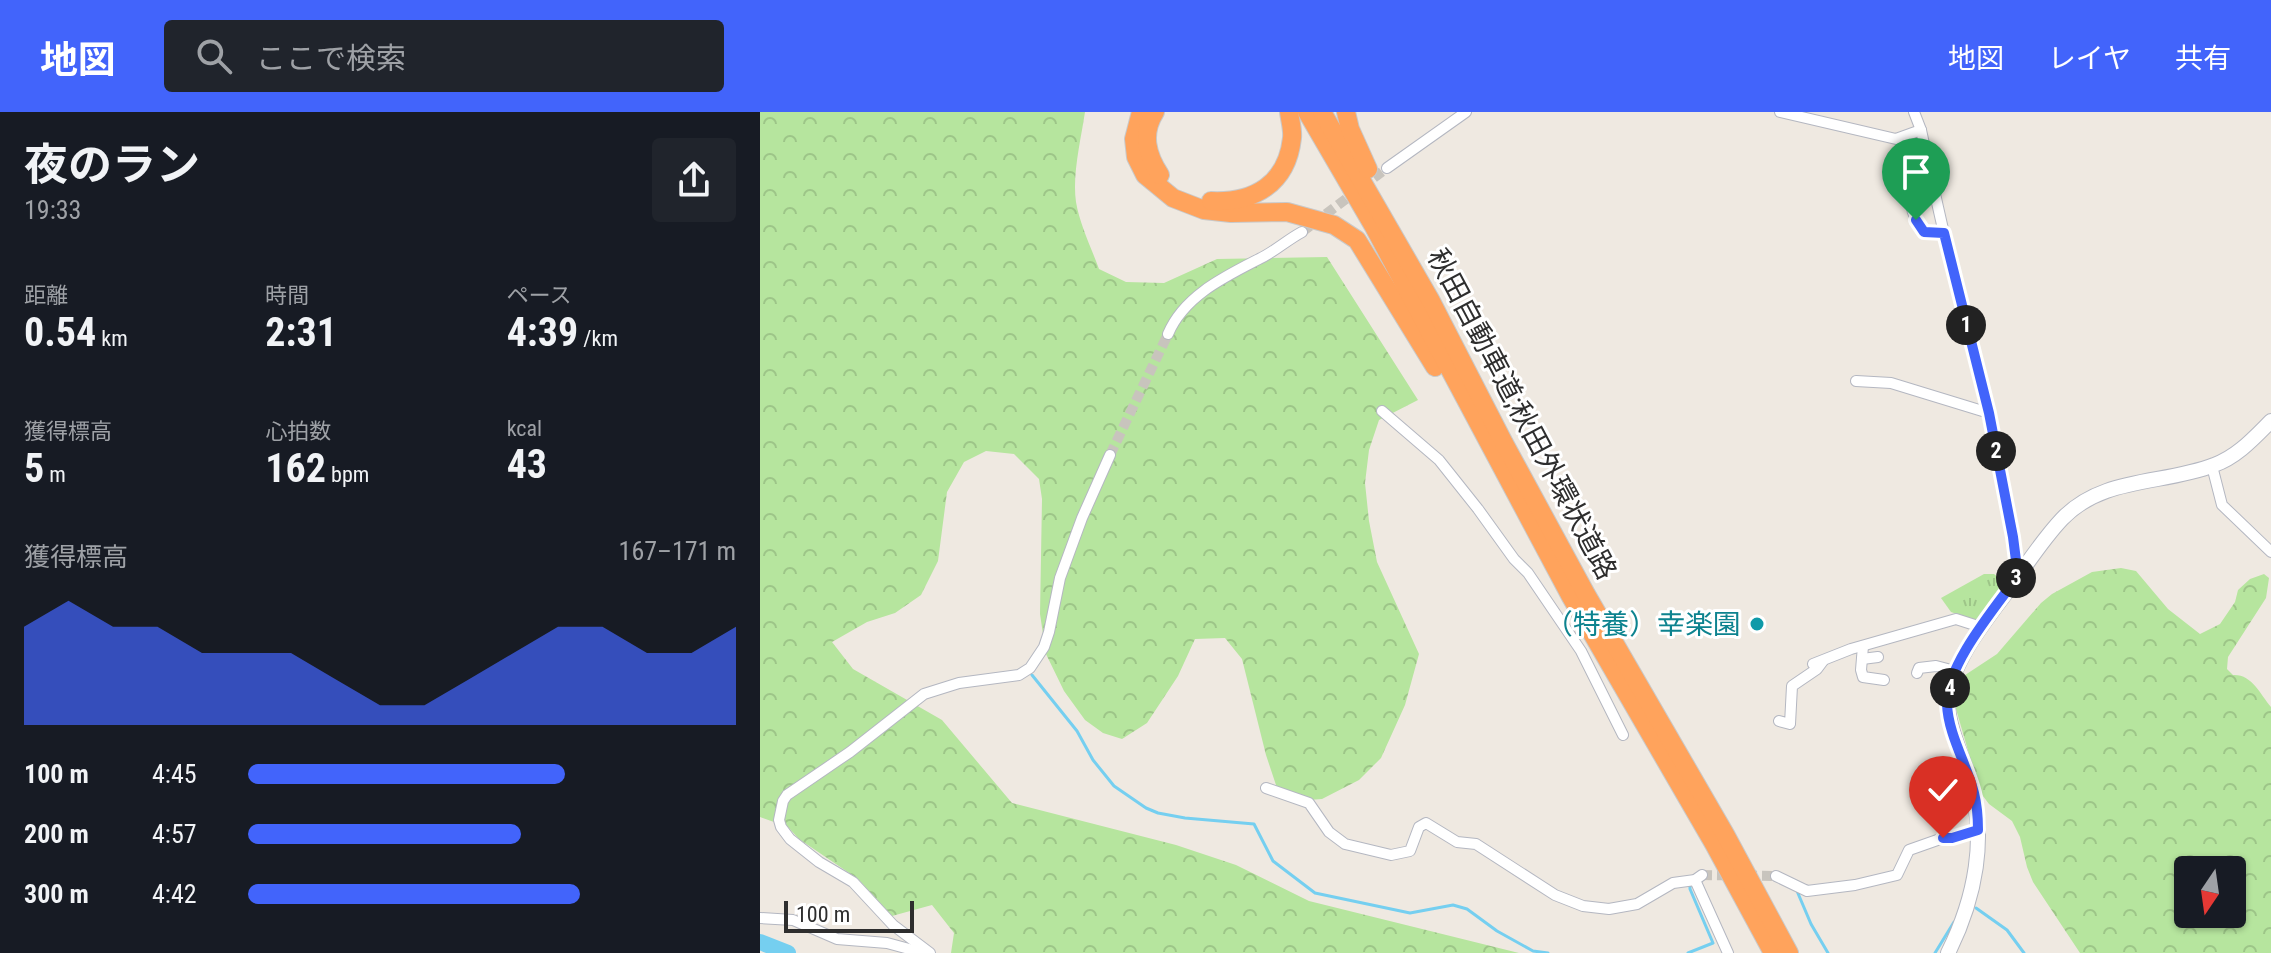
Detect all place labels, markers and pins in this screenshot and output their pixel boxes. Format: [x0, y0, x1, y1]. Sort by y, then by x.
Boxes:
pin [1882, 138, 1950, 220]
pin: 1 [1946, 305, 1986, 345]
pin: 2 [1976, 431, 2016, 471]
pin: 3 [1996, 558, 2036, 598]
place label: （特養）幸楽園 [1545, 608, 1741, 641]
marker: （特養）幸楽園 [1748, 615, 1766, 633]
pin: 4 [1930, 668, 1970, 708]
pin [1909, 756, 1977, 838]

